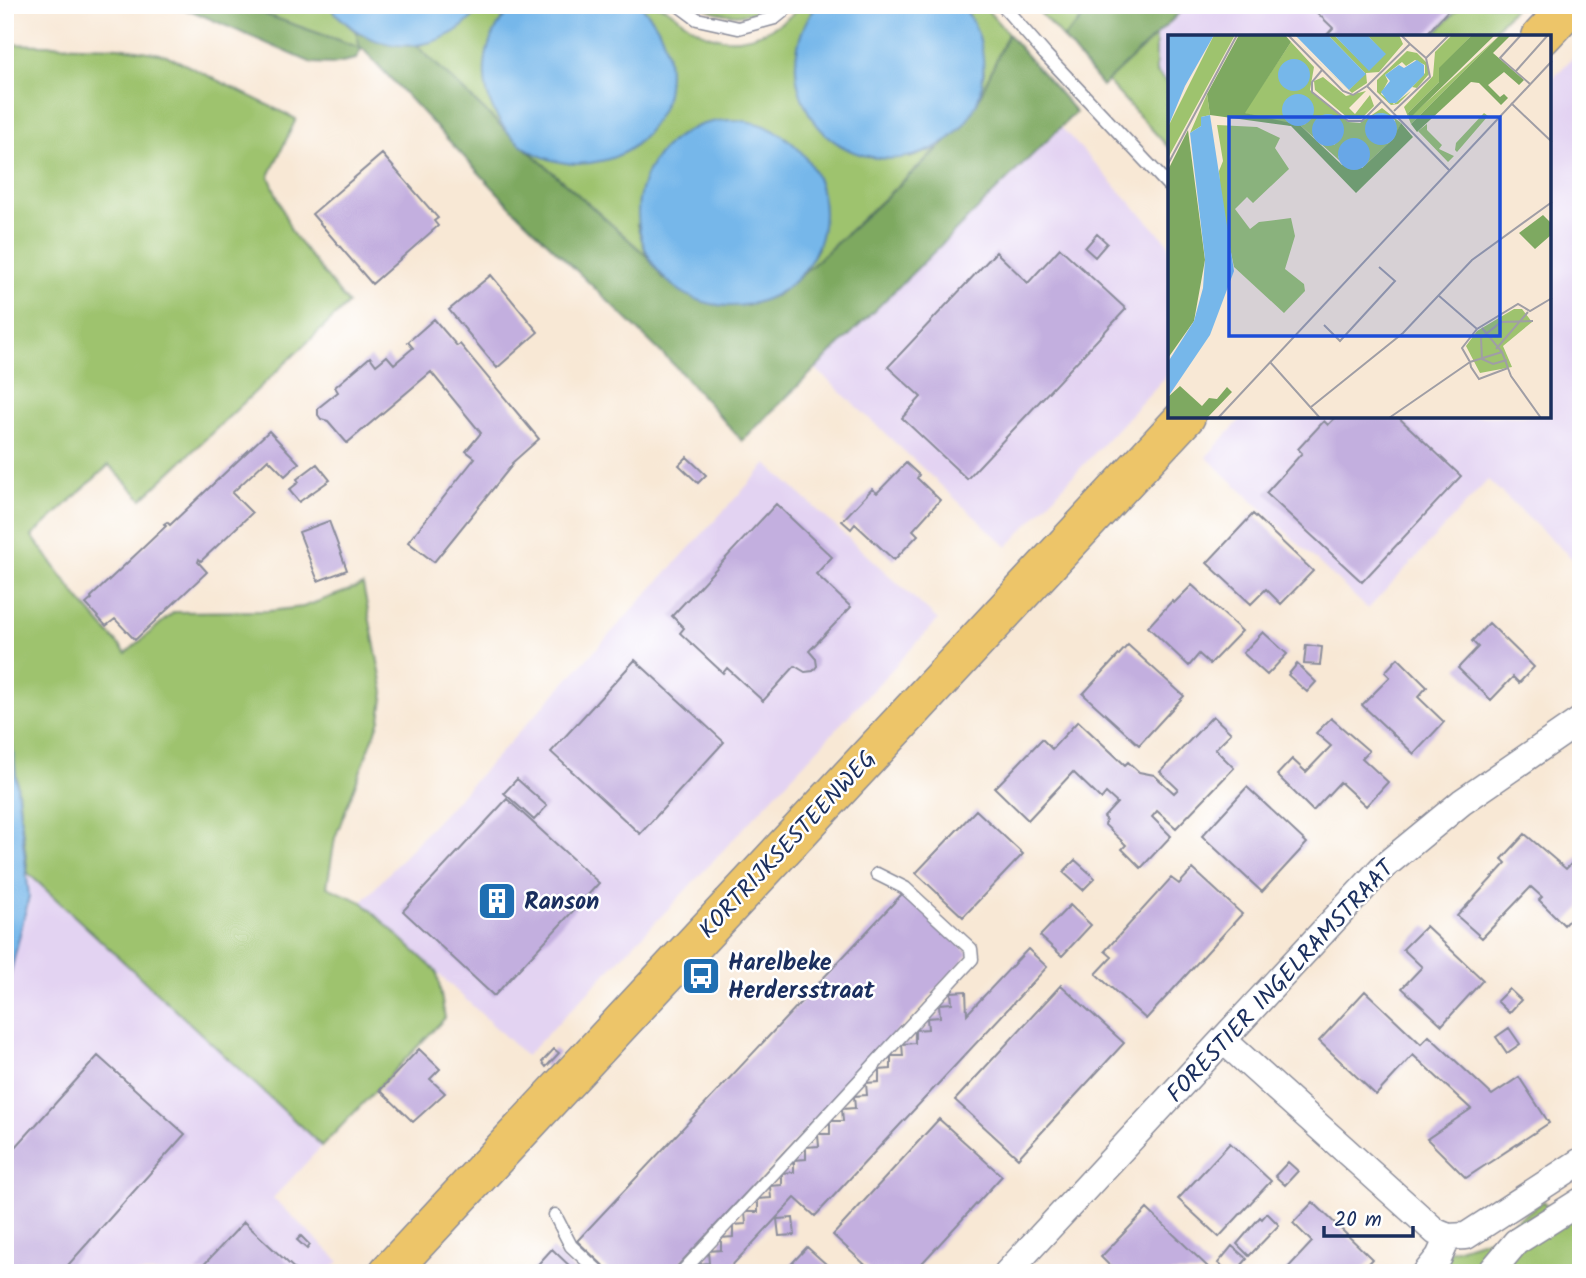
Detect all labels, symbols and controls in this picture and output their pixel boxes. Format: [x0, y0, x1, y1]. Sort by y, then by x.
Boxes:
inset map [1168, 35, 1551, 418]
street label: KORTRIJKSESTEENWEG [690, 741, 887, 949]
street label: FORESTIER INGELRAMSTRAAT [1157, 850, 1406, 1113]
building icon: Ranson [476, 880, 518, 922]
place label: Ranson [524, 883, 599, 922]
place label: Harelbeke Herdersstraat [728, 944, 876, 1011]
bus stop icon: Harelbeke Herdersstraat [680, 955, 722, 997]
scale bar [1324, 1194, 1413, 1238]
text: 20 m [1334, 1204, 1382, 1237]

